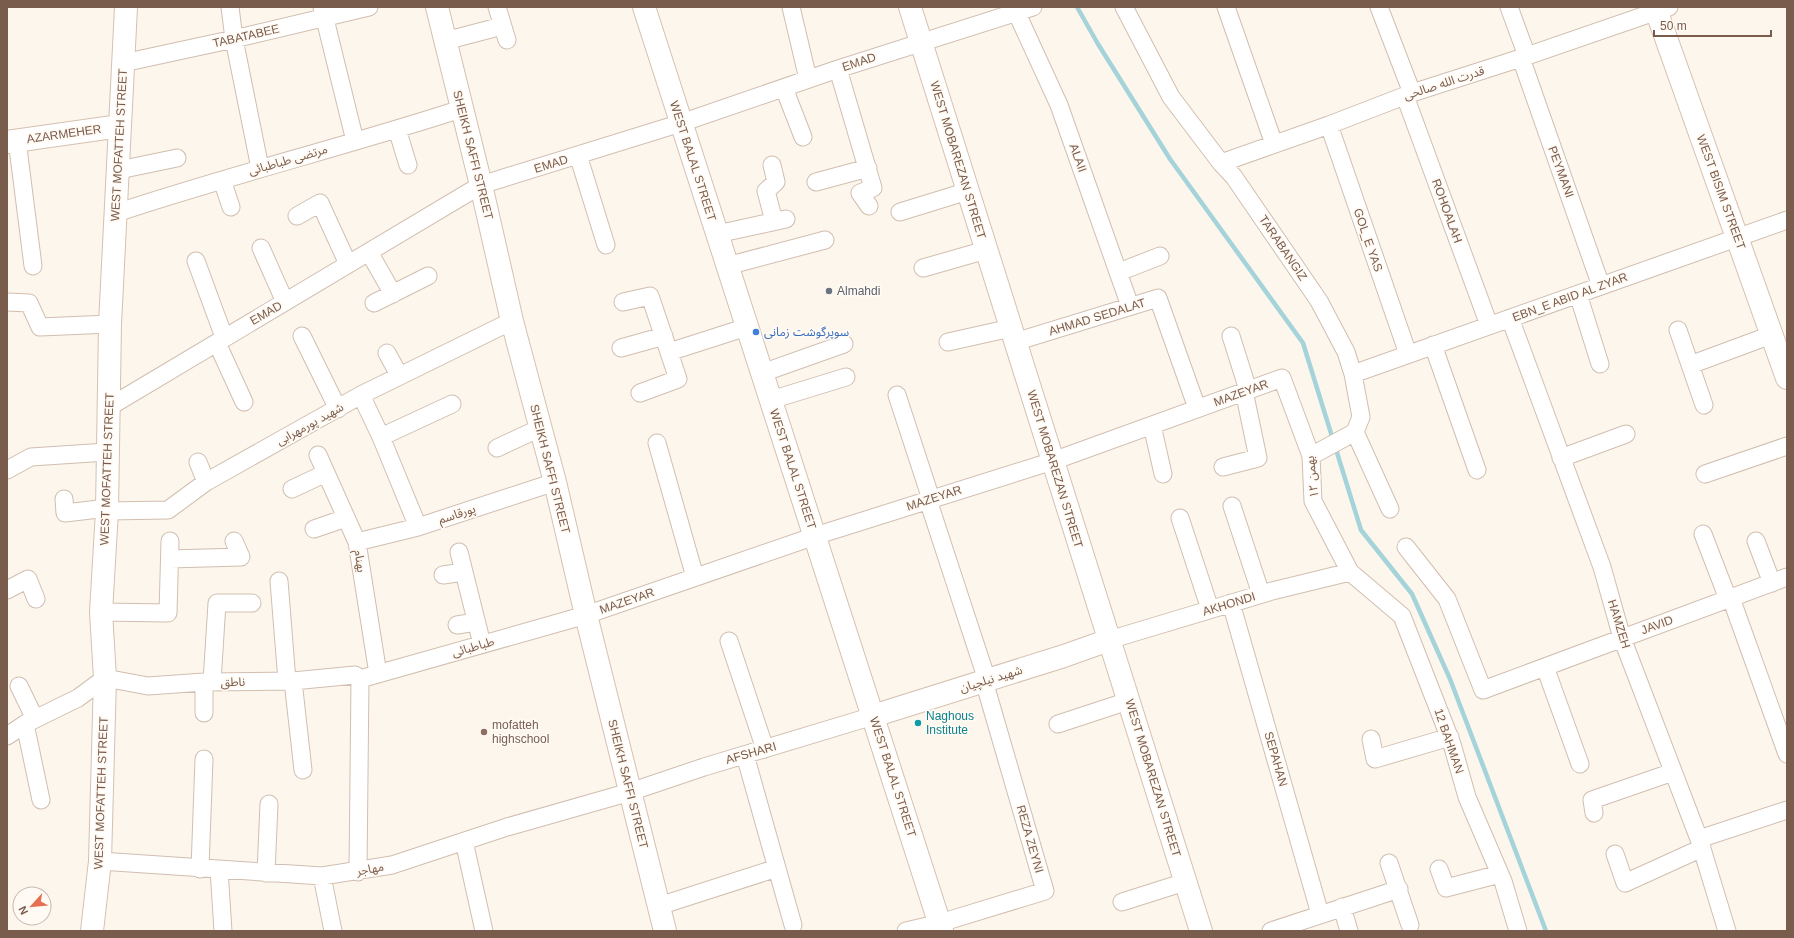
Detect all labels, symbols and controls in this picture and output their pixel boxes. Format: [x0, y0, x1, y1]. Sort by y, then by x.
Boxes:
scale bar [1654, 12, 1771, 38]
text: 50 m [1660, 19, 1687, 33]
street label: TABATABEE [211, 22, 281, 50]
street label: EMAD [840, 50, 878, 74]
street label: قدرت الله صالحی [1402, 63, 1486, 103]
street label: WEST MOFATTEH STREET [108, 68, 130, 222]
street label: WEST MOBAREZAN STREET [927, 79, 989, 241]
street label: SHEIKH SAFFI STREET [450, 89, 496, 222]
street label: WEST BALAL STREET [667, 99, 719, 223]
street label: AZARMEHER [26, 122, 103, 146]
street label: WEST BISIM STREET [1694, 133, 1749, 252]
street label: مرتضی طباطبائی [247, 142, 329, 178]
street label: ALAII [1066, 142, 1090, 174]
street label: PEYMANI [1545, 144, 1577, 200]
street label: EMAD [532, 152, 570, 176]
street label: ROHOALAH [1429, 177, 1465, 245]
street label: GOL_E YAS [1351, 206, 1385, 274]
street label: TARABANGIZ [1256, 213, 1310, 283]
street label: EBN_E ABID AL ZYAR [1511, 270, 1630, 324]
place label: Almahdi [837, 284, 880, 298]
marker: Almahdi [824, 286, 834, 296]
street label: AHMAD SEDALAT [1047, 295, 1148, 338]
street label: EMAD [247, 298, 285, 328]
place label: سوپرگوشت زمانی [764, 325, 849, 340]
marker: سوپرگوشت زمانی [751, 327, 761, 337]
street label: MAZEYAR [1212, 377, 1271, 409]
street label: WEST MOBAREZAN STREET [1024, 388, 1086, 550]
street label: WEST MOFATTEH STREET [97, 392, 117, 546]
street label: شهید پورمهرابی [274, 400, 347, 449]
street label: SHEIKH SAFFI STREET [527, 403, 573, 536]
street label: WEST BALAL STREET [767, 407, 819, 531]
street label: ۱۲ بهمن [1303, 455, 1321, 499]
street label: MAZEYAR [905, 482, 964, 513]
street label: پورقاسم [437, 501, 478, 528]
street label: بهنام [349, 549, 369, 574]
street label: MAZEYAR [598, 585, 657, 617]
street label: AKHONDI [1201, 589, 1257, 619]
street label: HAMZEH [1605, 598, 1633, 650]
street label: JAVID [1639, 613, 1675, 637]
street label: طباطبائی [450, 634, 496, 660]
street label: شهید نیلچیان [958, 663, 1024, 696]
street label: ناطق [221, 675, 245, 690]
street label: WEST MOBAREZAN STREET [1122, 697, 1184, 859]
street label: 12 BAHMAN [1431, 707, 1467, 775]
place label: Naghous Institute [926, 709, 974, 737]
street label: WEST BALAL STREET [867, 715, 919, 839]
street label: WEST MOFATTEH STREET [91, 716, 111, 870]
place label: mofatteh highschool [492, 718, 549, 746]
street label: SHEIKH SAFFI STREET [605, 718, 651, 851]
marker: Naghous Institute [913, 718, 923, 728]
marker: mofatteh highschool [479, 727, 489, 737]
street label: SEPAHAN [1261, 730, 1291, 788]
street label: AFSHARI [724, 739, 778, 767]
street label: REZA ZEYNI [1014, 803, 1046, 875]
street label: مهاجر [354, 859, 385, 879]
north arrow [12, 886, 52, 926]
text: N [16, 904, 30, 917]

